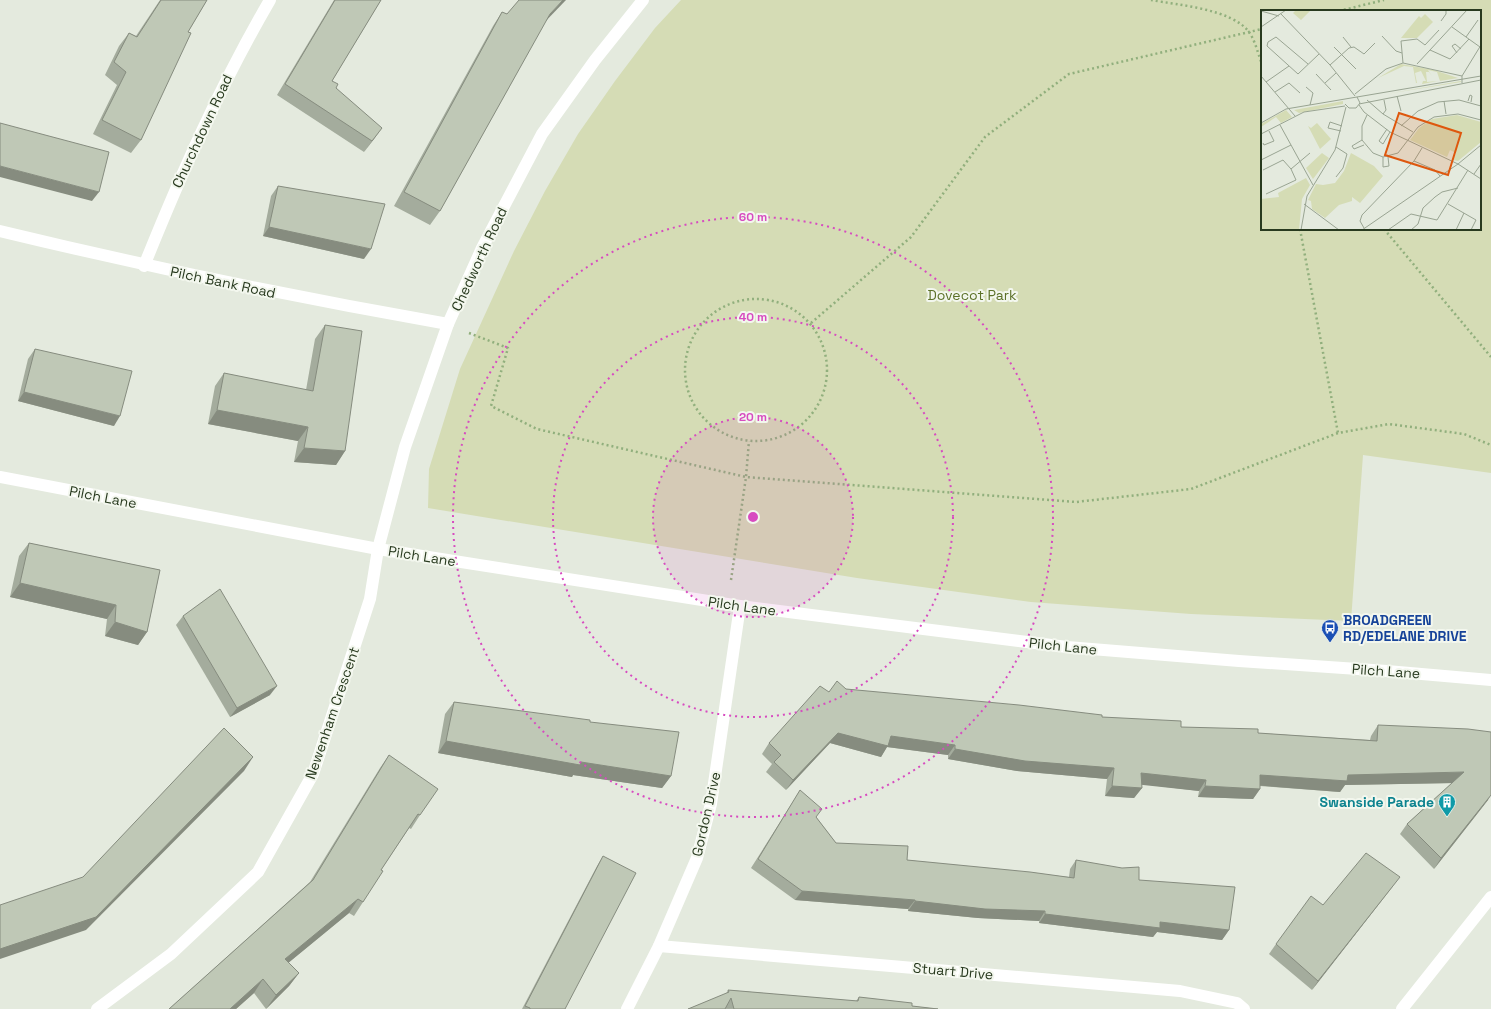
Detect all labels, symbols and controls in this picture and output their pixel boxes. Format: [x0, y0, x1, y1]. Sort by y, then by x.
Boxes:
inset map [1261, 10, 1481, 230]
street label: Churchdown Road [168, 71, 236, 191]
street label: Chedworth Road [447, 204, 511, 314]
text: 60 m [739, 209, 767, 225]
street label: Pilch Bank Road [169, 262, 277, 302]
park label: Dovecot Park [927, 286, 1017, 304]
text: 40 m [739, 309, 767, 325]
text: 20 m [739, 409, 767, 425]
street label: Pilch Lane [68, 482, 138, 512]
centre of rings [746, 510, 760, 524]
street label: Pilch Lane [387, 542, 457, 570]
street label: Pilch Lane [707, 592, 777, 620]
place label: BROADGREEN RD/EDELANE DRIVE [1343, 611, 1467, 645]
bus stop icon: BROADGREEN RD/EDELANE DRIVE [1320, 618, 1340, 643]
street label: Pilch Lane [1028, 633, 1098, 659]
street label: Newenham Crescent [301, 644, 363, 782]
street label: Pilch Lane [1351, 660, 1421, 682]
street label: Gordon Drive [688, 770, 724, 858]
building icon: Swanside Parade [1437, 792, 1457, 817]
place label: Swanside Parade [1319, 793, 1434, 811]
street label: Stuart Drive [912, 959, 994, 983]

